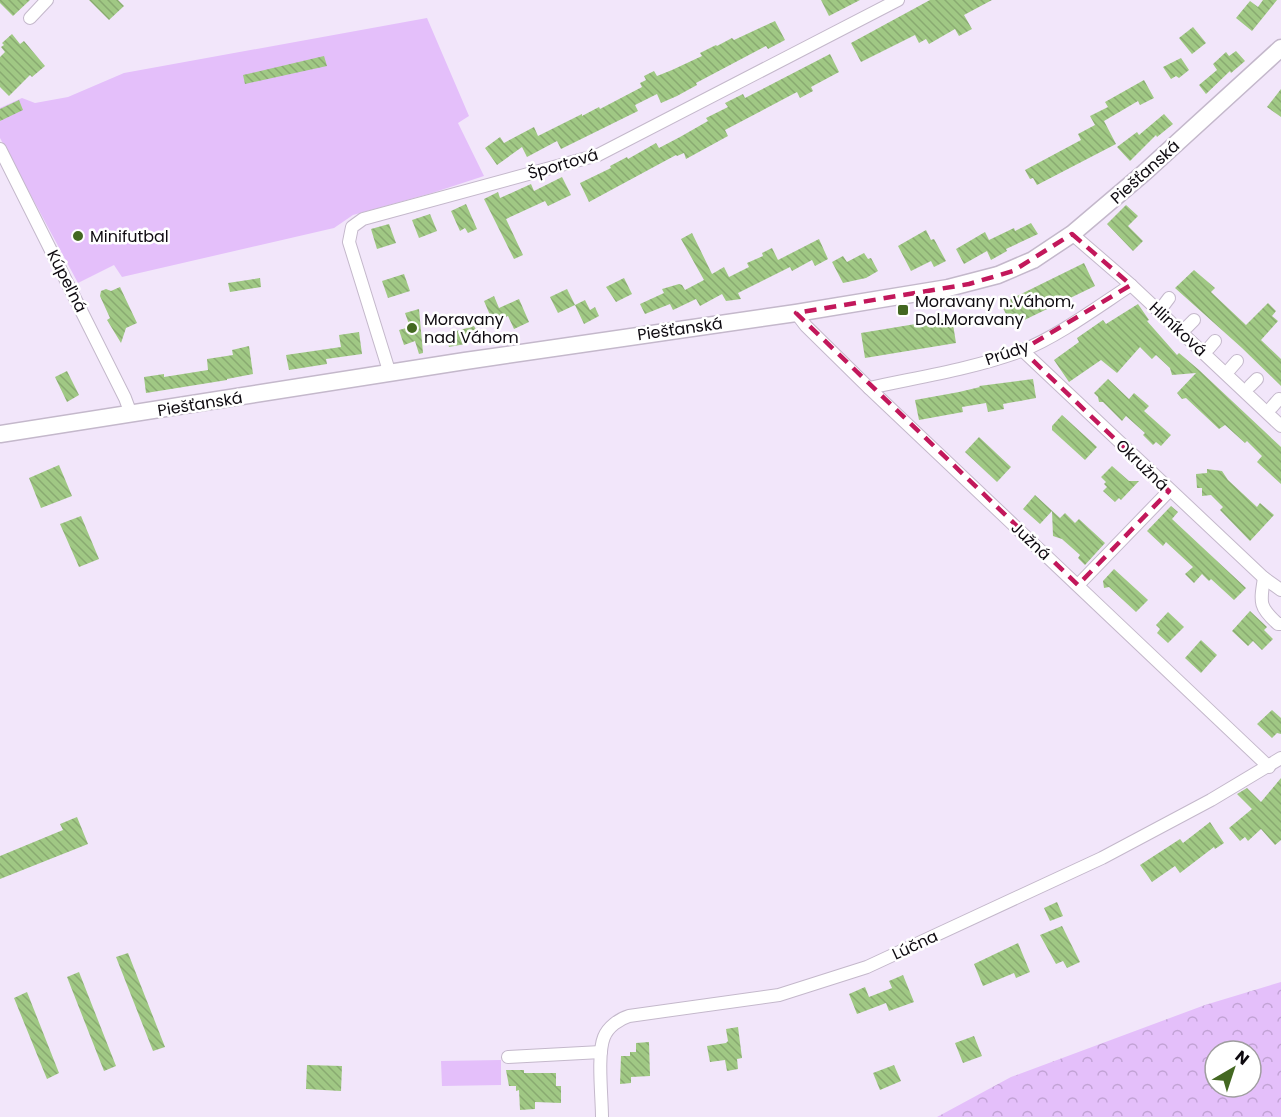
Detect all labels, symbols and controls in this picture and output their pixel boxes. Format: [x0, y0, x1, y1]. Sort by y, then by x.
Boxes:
street label: Piešťanská [1105, 135, 1185, 209]
street label: Športová [525, 143, 601, 185]
place label: Minifutbal [90, 225, 169, 248]
marker: Minifutbal [71, 229, 85, 243]
street label: Kúpeľná [41, 246, 93, 316]
place label: Moravany n.Váhom, Dol.Moravany [915, 290, 1074, 331]
street label: Hliníková [1144, 296, 1212, 362]
marker: Moravany n.Váhom, Dol.Moravany [896, 303, 910, 317]
place label: Moravany nad Váhom [424, 308, 519, 349]
street label: Piešťanská [636, 312, 724, 346]
marker: Moravany nad Váhom [405, 321, 419, 335]
street label: Prúdy [982, 335, 1032, 371]
street label: Piešťanská [156, 386, 244, 422]
street label: Okružná [1110, 434, 1174, 496]
street label: Južná [1006, 517, 1056, 565]
street label: Lúčna [888, 924, 942, 966]
north arrow [1203, 1039, 1263, 1099]
text: N [1230, 1045, 1254, 1070]

